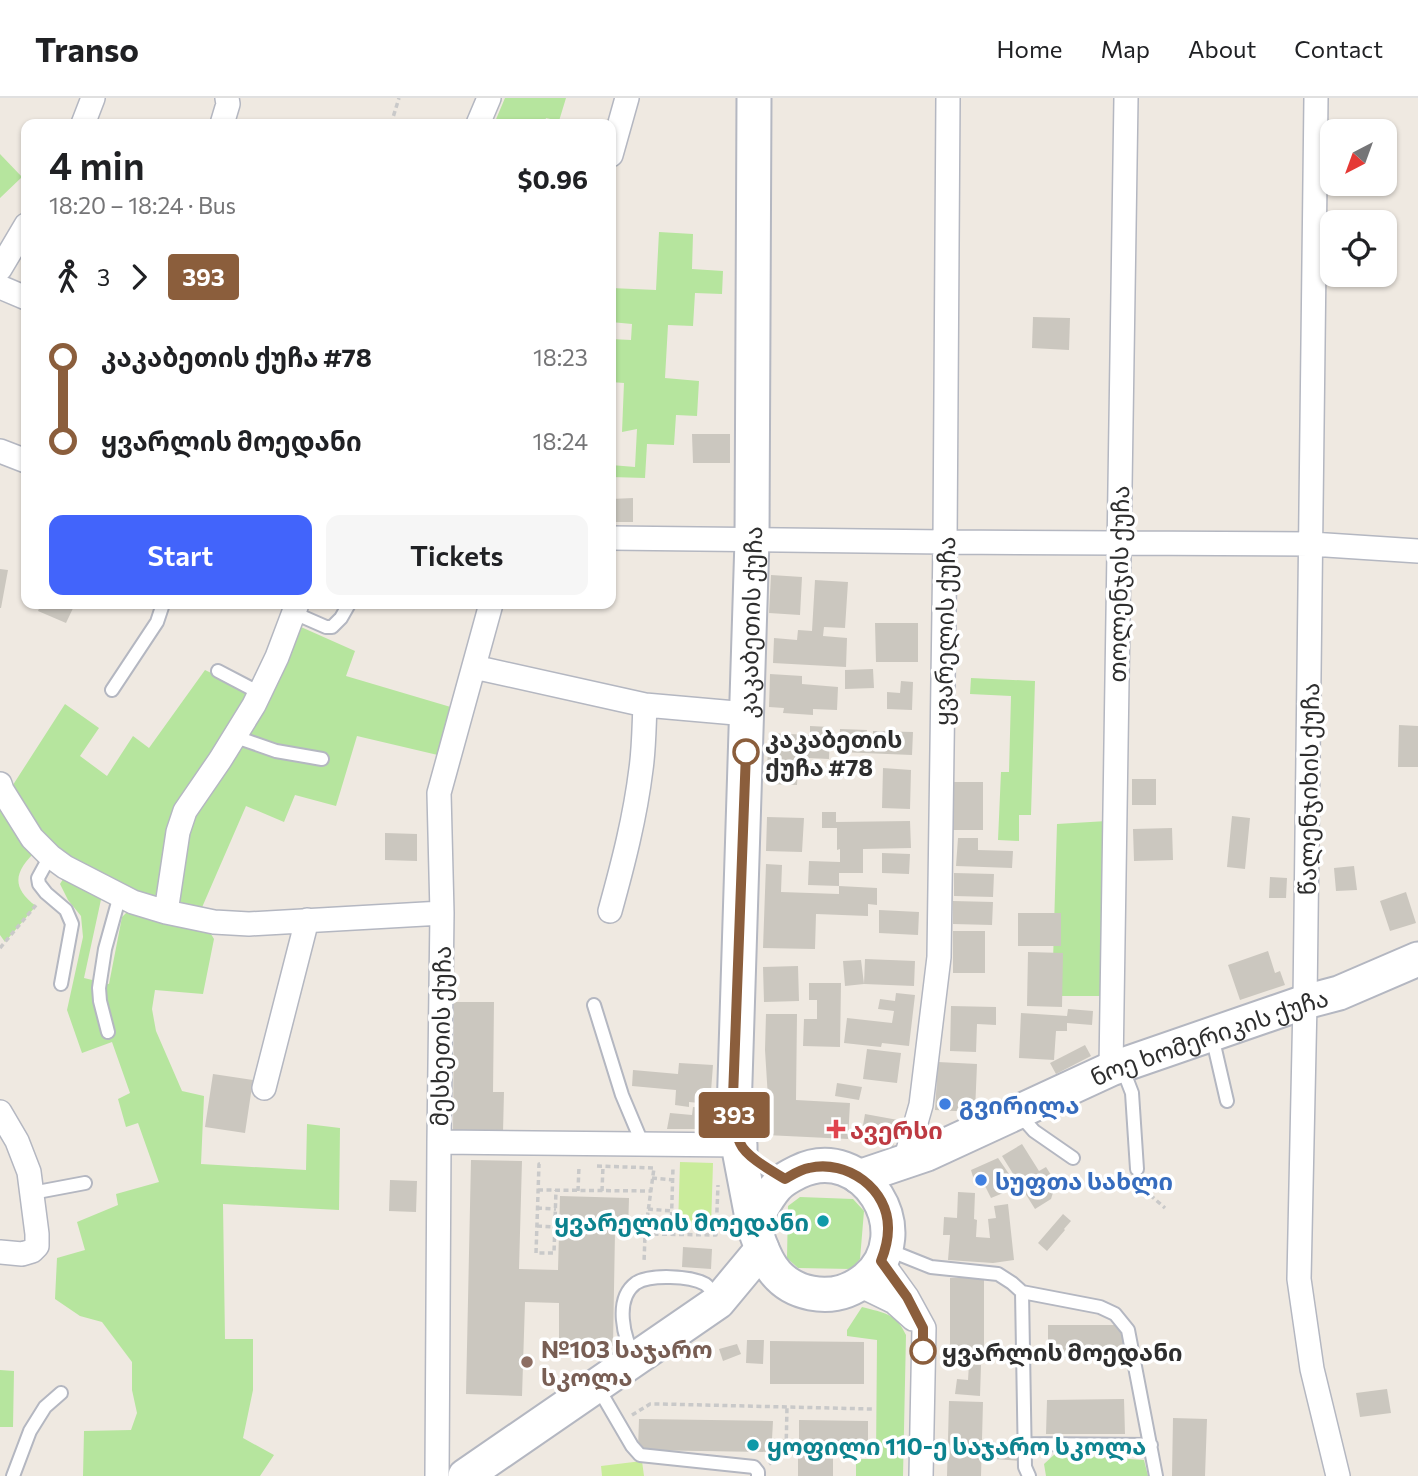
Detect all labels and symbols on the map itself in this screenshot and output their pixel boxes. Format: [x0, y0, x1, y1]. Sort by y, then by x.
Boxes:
north arrow [1320, 119, 1396, 196]
street label: თოლენჯის ქუჩა [1102, 485, 1135, 683]
street label: კაკაბეთის ქუჩა [732, 526, 767, 719]
street label: ყვარელის ქუჩა [928, 536, 961, 726]
street label: წალენჯიხის ქუჩა [1292, 682, 1325, 896]
place label: კაკაბეთის ქუჩა #78 [765, 724, 902, 782]
marker: კაკაბეთის ქუჩა #78 [733, 739, 759, 765]
street label: მესხეთის ქუჩა [424, 945, 457, 1127]
street label: ნოე ხომერიკის ქუჩა [1085, 982, 1331, 1091]
place label: გვირილა [959, 1090, 1079, 1120]
line badge: 393 [694, 1092, 774, 1138]
marker: გვირილა [937, 1096, 953, 1112]
place label: ავერსი [850, 1115, 943, 1145]
marker: ავერსი [828, 1121, 844, 1137]
place label: სუფთა სახლი [995, 1166, 1173, 1196]
marker: სუფთა სახლი [973, 1172, 989, 1188]
place label: ყვარელის მოედანი [554, 1207, 809, 1238]
marker: ყვარელის მოედანი [815, 1213, 831, 1229]
place label: №103 საჯარო სკოლა [541, 1334, 713, 1392]
place label: ყვარლის მოედანი [942, 1337, 1183, 1368]
marker: ყვარლის მოედანი [910, 1338, 936, 1364]
marker: №103 საჯარო სკოლა [519, 1354, 535, 1370]
place label: ყოფილი 110-ე საჯარო სკოლა [767, 1431, 1146, 1461]
marker: ყოფილი 110-ე საჯარო სკოლა [745, 1437, 761, 1453]

